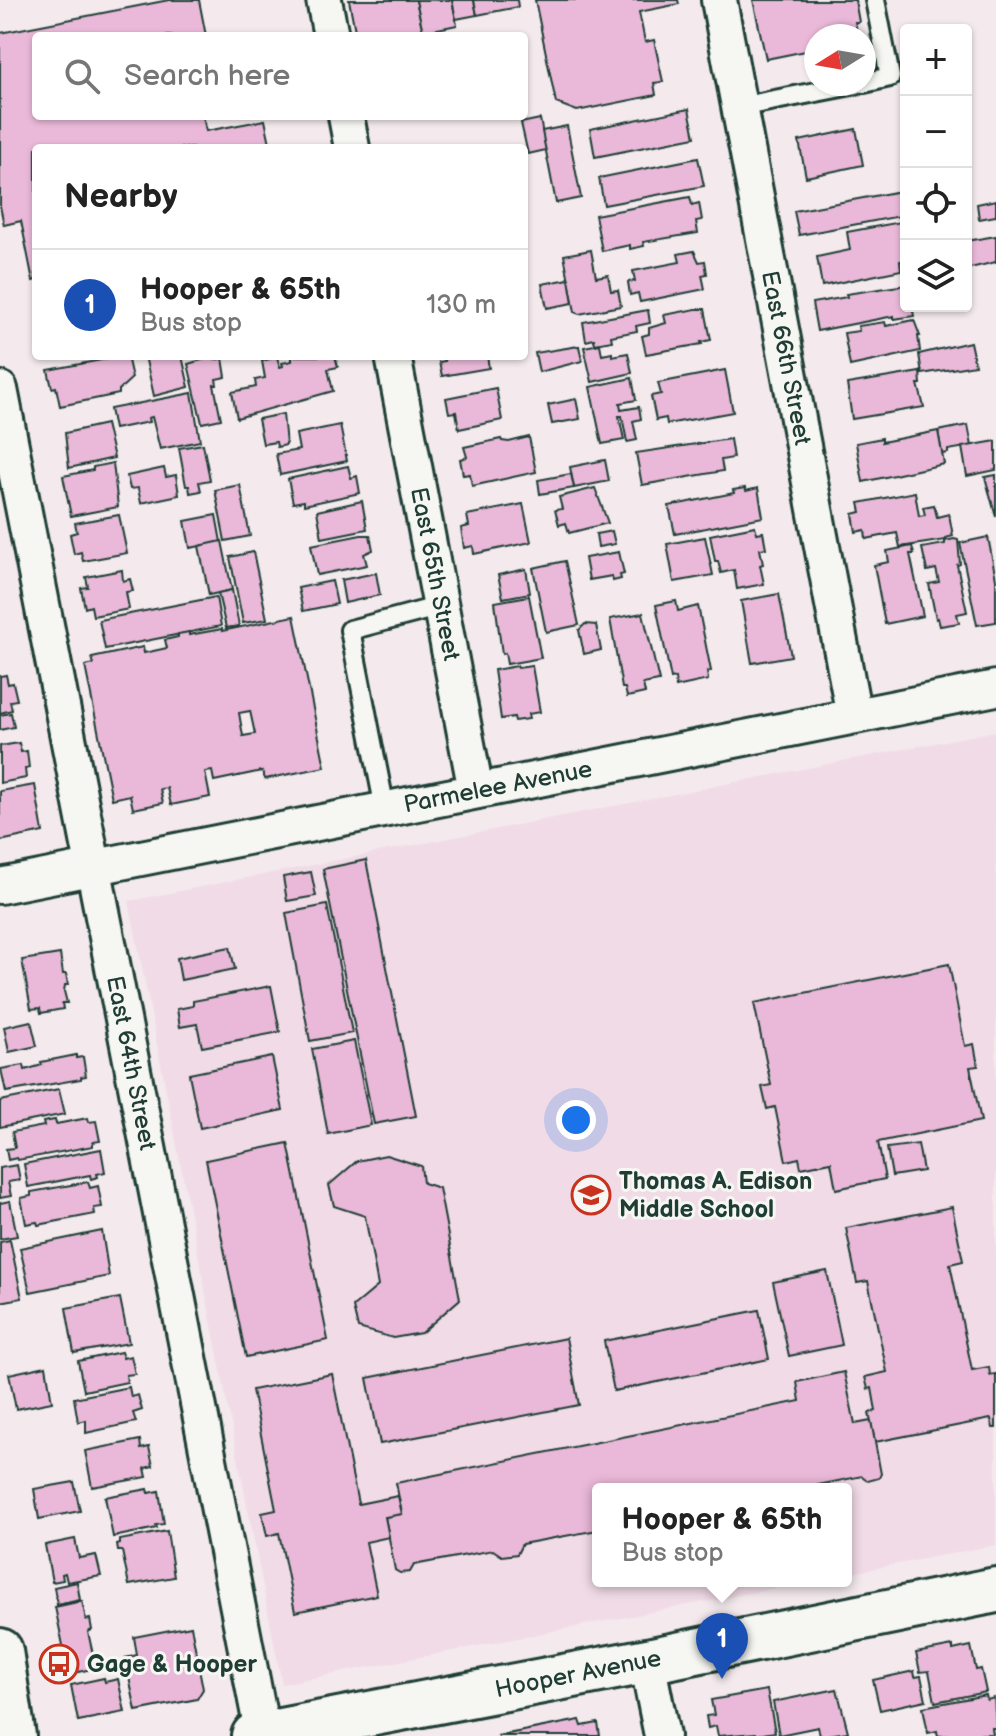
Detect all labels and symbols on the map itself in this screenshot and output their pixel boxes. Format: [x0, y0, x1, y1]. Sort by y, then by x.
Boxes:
north arrow [804, 24, 876, 96]
street label: East 66th Street [755, 268, 817, 448]
street label: East 65th Street [404, 485, 466, 664]
street label: Parmelee Avenue [401, 755, 595, 819]
street label: East 64th Street [100, 973, 162, 1153]
your location [556, 1100, 596, 1140]
place label: Thomas A. Edison Middle School [619, 1167, 812, 1224]
school or university icon: Thomas A. Edison Middle School [570, 1174, 612, 1216]
pin: 1 [696, 1613, 748, 1679]
bus stop icon: Gage & Hooper [38, 1643, 80, 1685]
street label: Hooper Avenue [492, 1644, 664, 1704]
place label: Gage & Hooper [87, 1650, 257, 1679]

